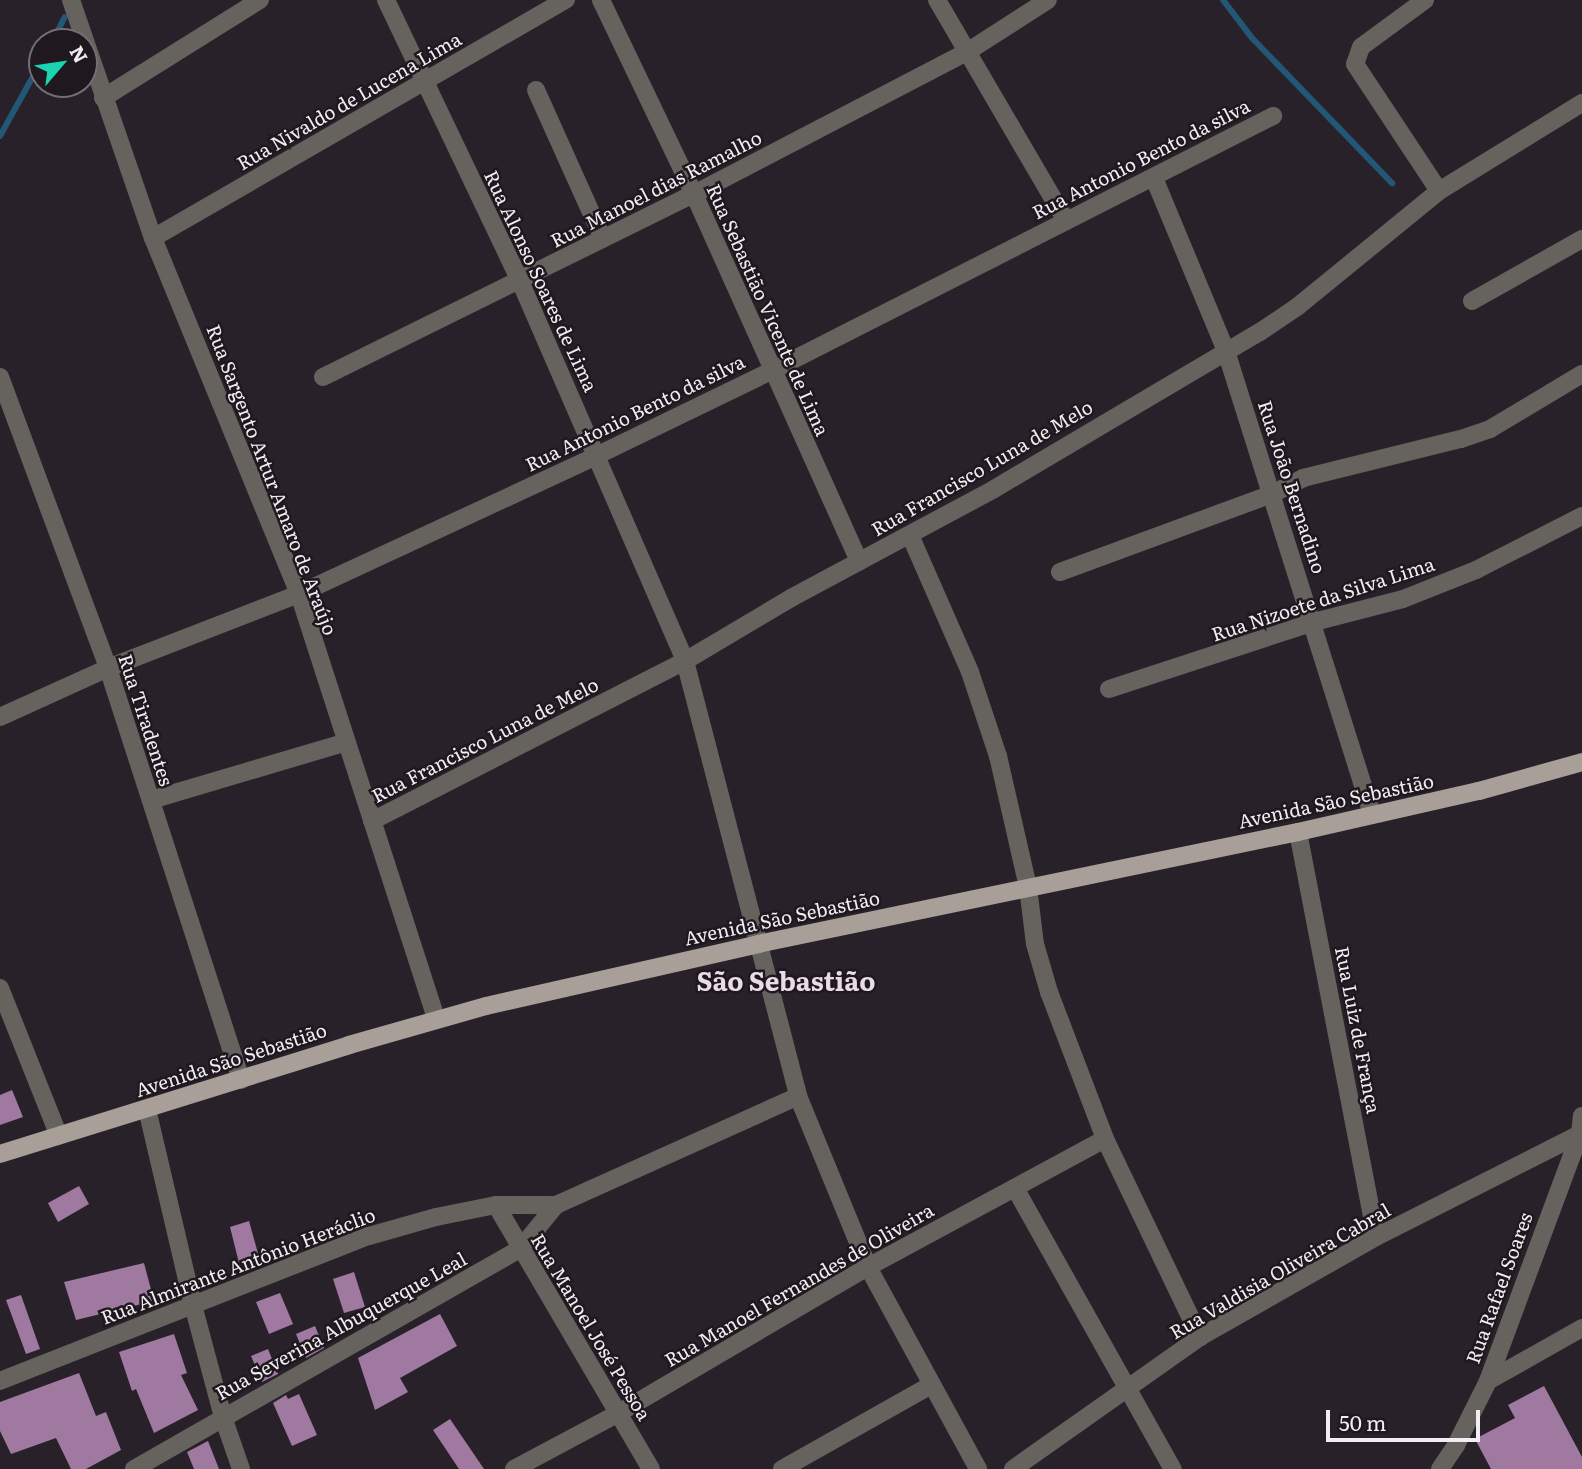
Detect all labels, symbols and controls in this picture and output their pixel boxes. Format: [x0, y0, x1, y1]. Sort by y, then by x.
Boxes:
street label: Rua Nivaldo de Lucena Lima [233, 27, 465, 175]
north arrow [28, 28, 98, 98]
text: N [64, 40, 96, 68]
street label: Rua Antonio Bento da silva [1028, 94, 1254, 224]
street label: Rua Manoel dias Ramalho [547, 126, 765, 252]
street label: Rua Alonso Soares de Lima [480, 167, 602, 395]
street label: Rua Sebastião Vicente de Lima [702, 181, 834, 439]
street label: Rua Sargento Artur Amaro de Araújo [202, 321, 342, 639]
street label: Rua Antonio Bento da silva [522, 350, 748, 476]
street label: Rua Francisco Luna de Melo [867, 395, 1097, 541]
street label: Rua João Bernadino [1253, 398, 1331, 576]
street label: Rua Nizoete da Silva Lima [1209, 552, 1437, 646]
street label: Rua Tiradentes [114, 651, 178, 789]
street label: Rua Francisco Luna de Melo [368, 673, 602, 807]
street label: Avenida São Sebastião [1236, 769, 1436, 833]
street label: Avenida São Sebastião [682, 886, 882, 950]
street label: Rua Luiz de França [1331, 945, 1385, 1115]
district label: São Sebastião [697, 964, 875, 996]
street label: Avenida São Sebastião [133, 1018, 329, 1102]
street label: Rua Manoel Fernandes de Oliveira [660, 1198, 938, 1372]
street label: Rua Valdisia Oliveira Cabral [1166, 1198, 1394, 1344]
street label: Rua Almirante Antônio Heráclio [98, 1203, 378, 1329]
street label: Rua Rafael Soares [1461, 1209, 1537, 1367]
street label: Rua Manoel José Pessoa [526, 1230, 656, 1424]
street label: Rua Severina Albuquerque Leal [212, 1247, 470, 1405]
scale bar [1330, 1396, 1484, 1440]
text: 50 m [1339, 1406, 1386, 1437]

